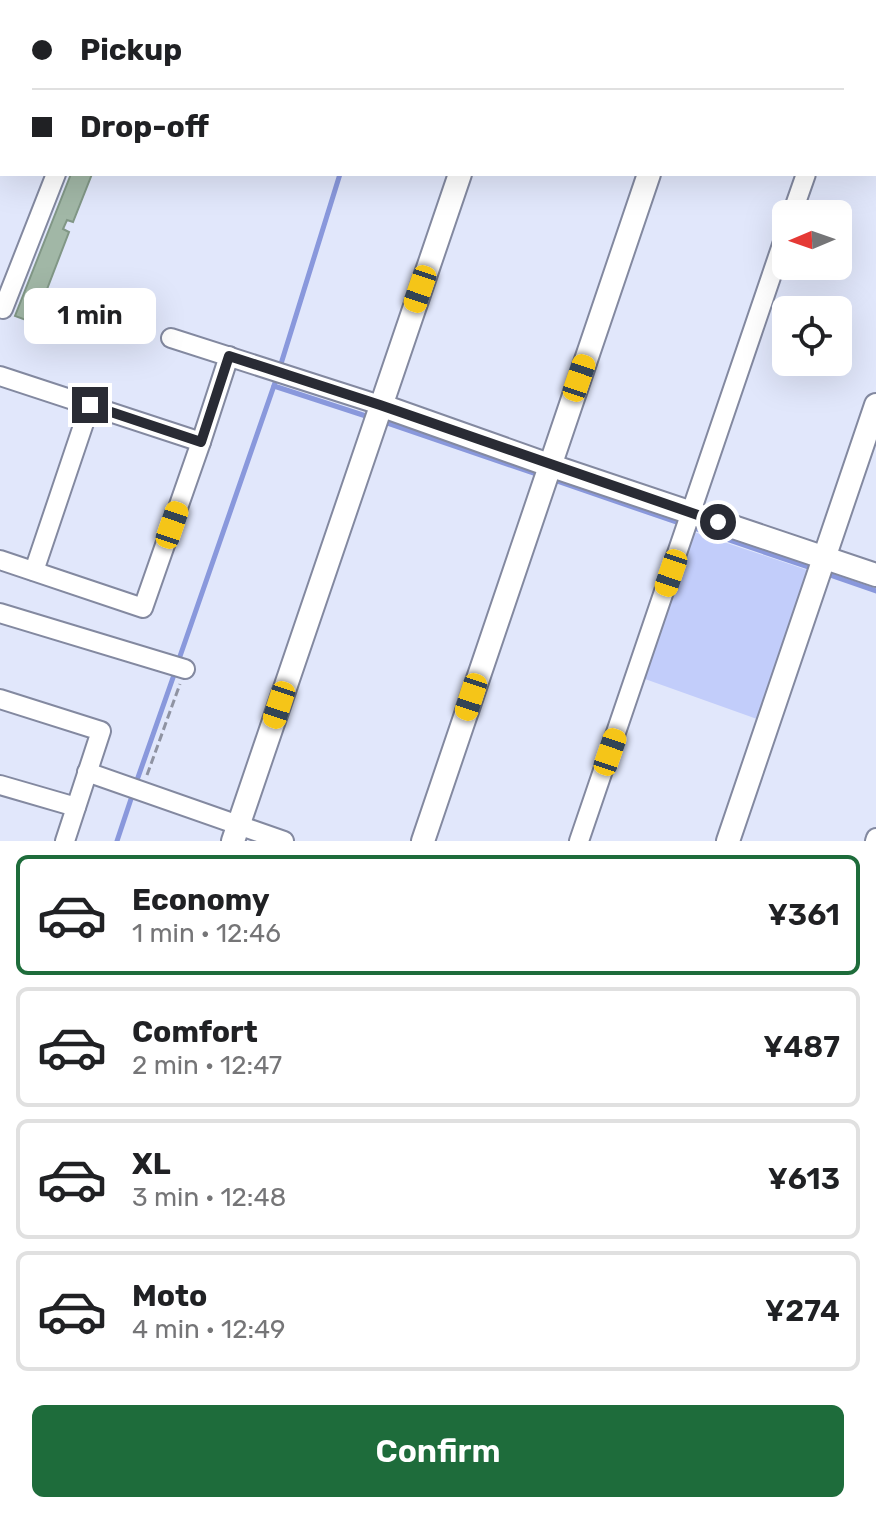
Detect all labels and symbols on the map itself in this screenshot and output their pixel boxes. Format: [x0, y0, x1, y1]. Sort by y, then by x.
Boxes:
north arrow [772, 200, 852, 280]
car [401, 262, 439, 316]
callout: 1 min [24, 289, 156, 345]
car [560, 351, 598, 405]
route end [72, 387, 108, 423]
car [153, 498, 191, 552]
route start [700, 504, 736, 540]
car [652, 546, 690, 600]
car [452, 670, 490, 724]
car [260, 678, 298, 732]
car [591, 725, 629, 779]

